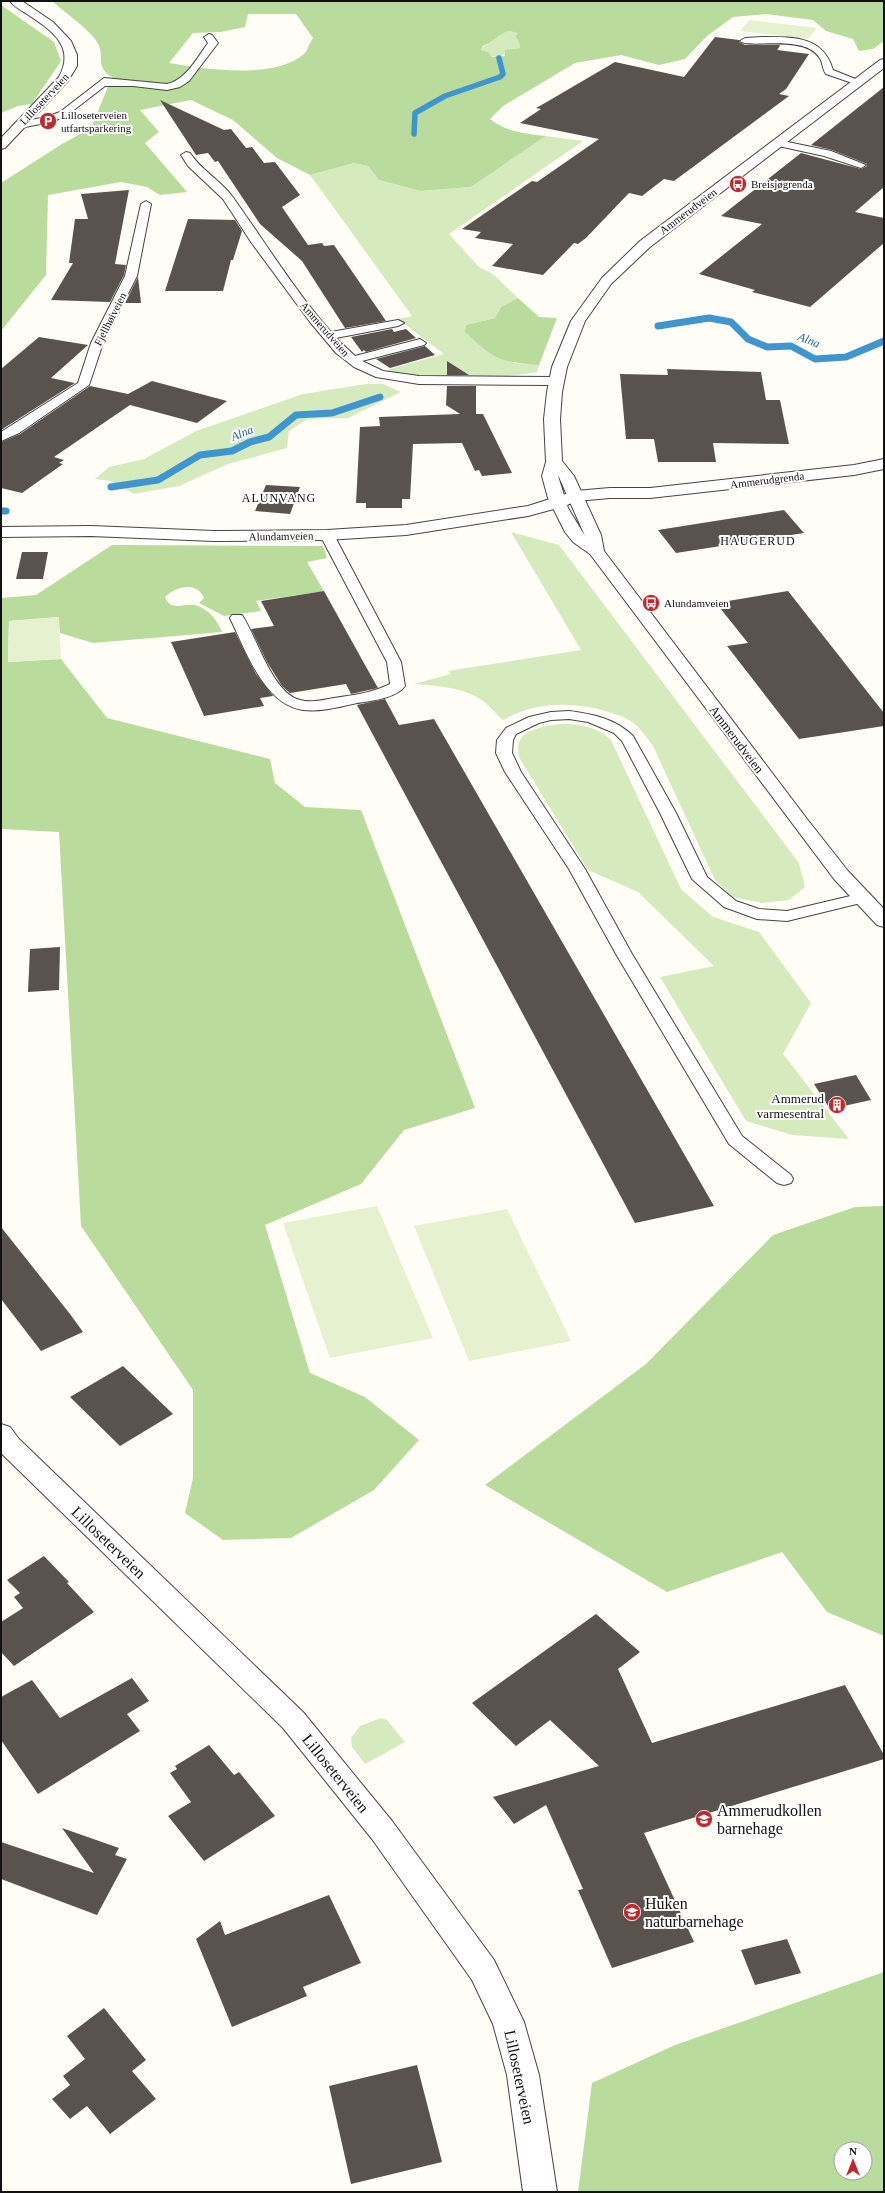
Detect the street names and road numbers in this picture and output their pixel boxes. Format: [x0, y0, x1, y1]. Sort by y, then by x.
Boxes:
street label: Lilloseterveien [17, 70, 71, 127]
street label: Ammerudveien [657, 185, 719, 236]
street label: Fjellhøiveien [91, 290, 129, 348]
street label: Ammerudveien [298, 299, 352, 359]
street label: Ammerudgrenda [729, 469, 805, 490]
street label: Alundamveien [249, 529, 314, 543]
street label: Ammerudveien [706, 702, 767, 776]
street label: Lilloseterveien [68, 1503, 149, 1582]
street label: Lilloseterveien [299, 1731, 372, 1816]
street label: Lilloseterveien [501, 2028, 538, 2126]

